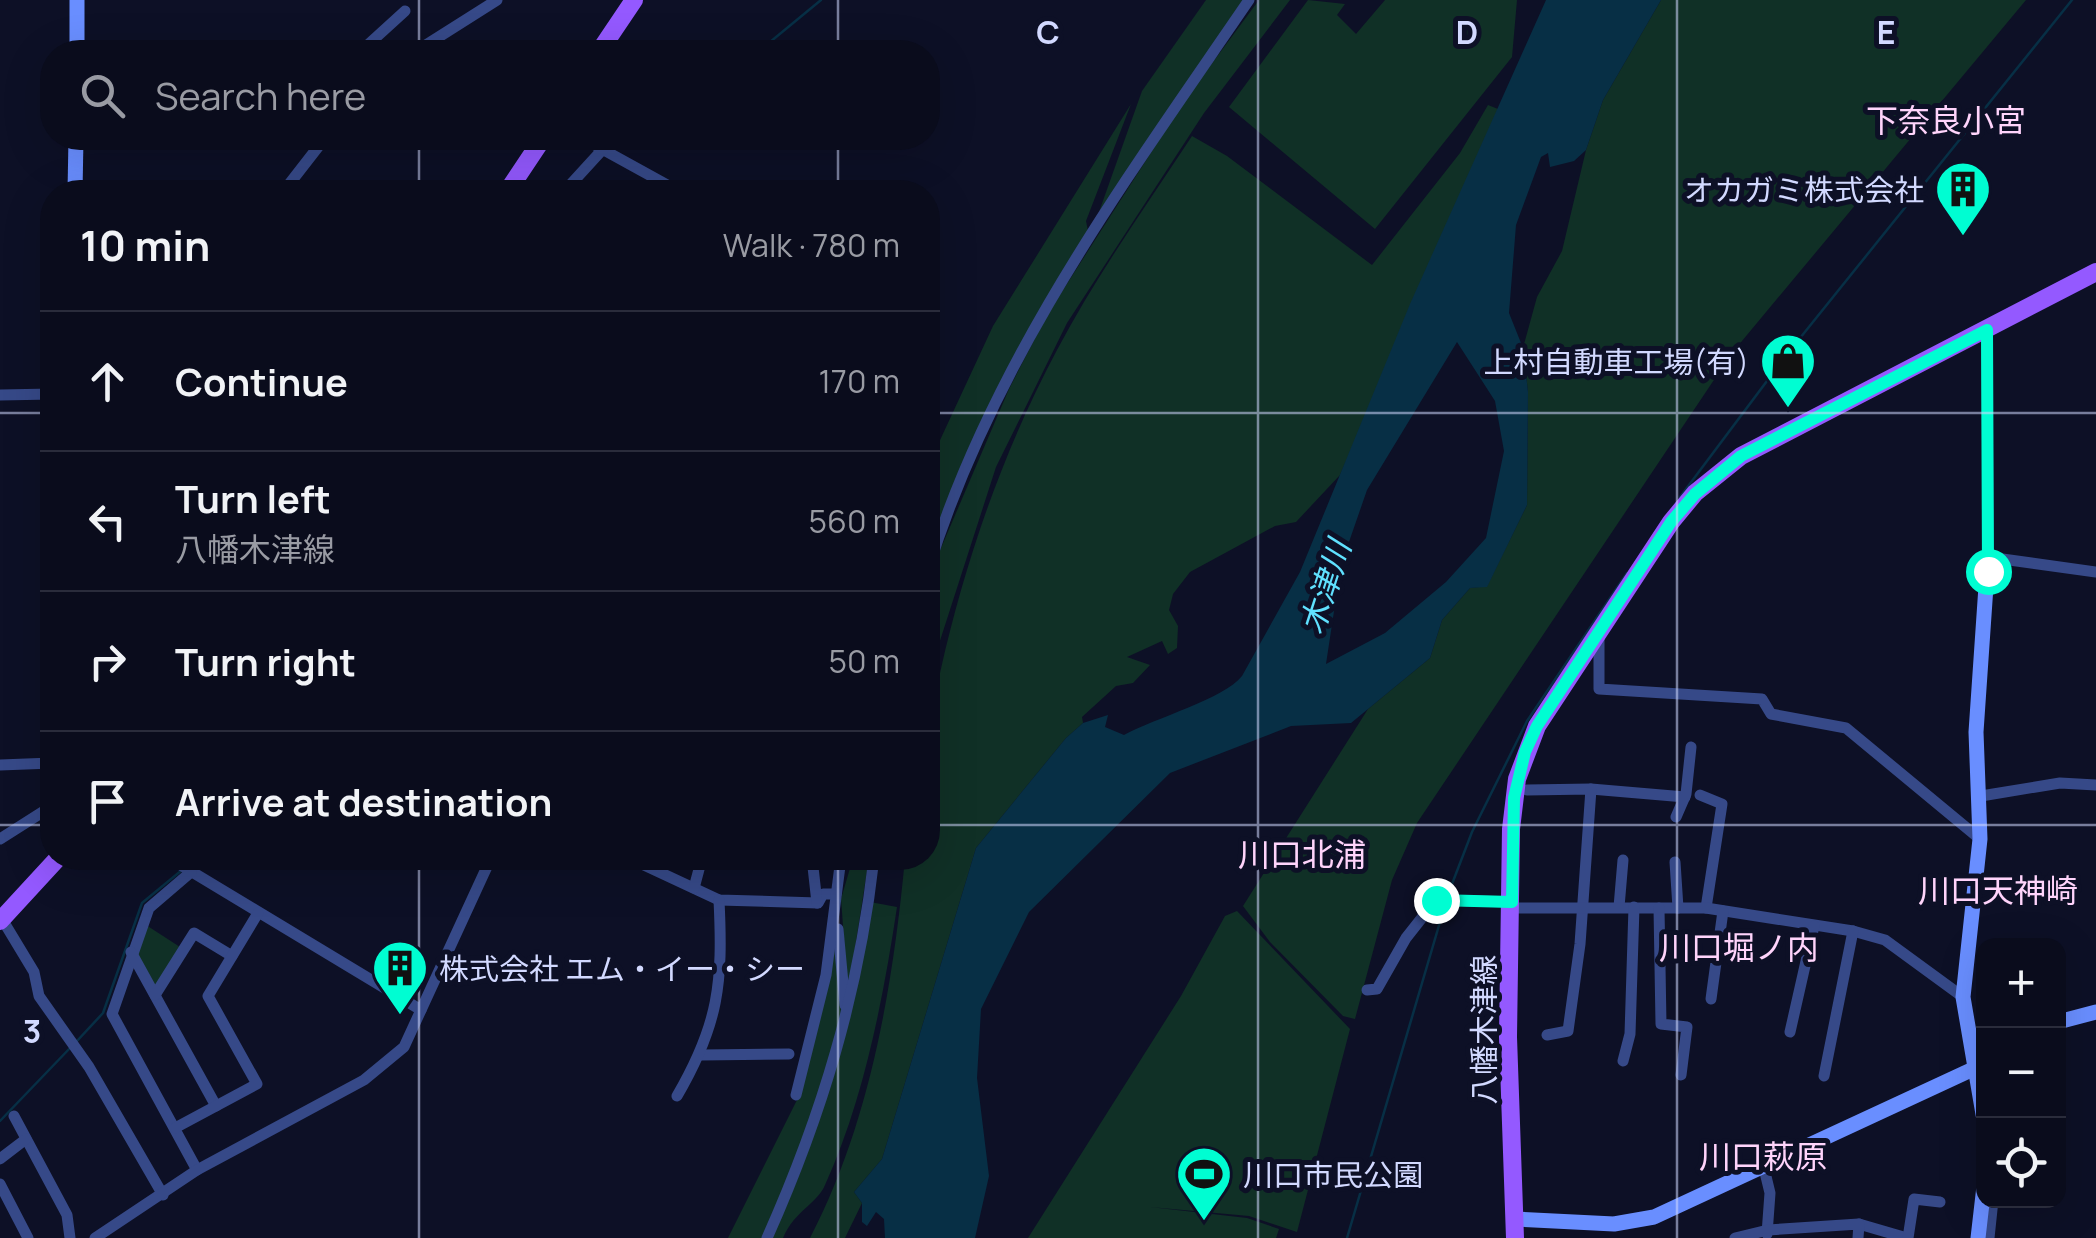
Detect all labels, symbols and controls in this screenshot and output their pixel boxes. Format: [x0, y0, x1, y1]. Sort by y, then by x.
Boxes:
text: C [1036, 10, 1060, 54]
text: D [1456, 10, 1478, 54]
text: E [1877, 10, 1895, 54]
search box [40, 40, 940, 150]
icon: search [75, 68, 130, 123]
text: Search here [155, 69, 366, 121]
district label: 下奈良小宮 [1866, 98, 2026, 142]
building icon: オカガミ株式会社 [1933, 159, 1993, 238]
place label: オカガミ株式会社 [1684, 169, 1924, 210]
text: 10 min [80, 216, 210, 274]
text: Walk · 780 m [723, 223, 900, 267]
shop icon: 上村自動車工場(有) [1758, 331, 1818, 410]
place label: 上村自動車工場(有) [1483, 341, 1749, 382]
icon: ahead [80, 354, 135, 409]
text: Continue [175, 355, 348, 407]
text: 170 m [818, 359, 900, 403]
text: Turn left [175, 472, 331, 524]
icon: left [80, 494, 135, 549]
text: 560 m [809, 499, 900, 543]
text: 八幡木津線 [175, 527, 335, 571]
water label: 木津川 [1289, 532, 1362, 639]
route start [1966, 549, 2012, 595]
icon: right [80, 634, 135, 689]
text: Turn right [175, 635, 356, 687]
text: 50 m [828, 639, 900, 683]
icon: arrive [80, 774, 135, 829]
text: Arrive at destination [175, 775, 552, 827]
district label: 川口北浦 [1238, 832, 1366, 876]
district label: 川口天神崎 [1918, 868, 2078, 912]
route end [1414, 878, 1460, 924]
district label: 川口堀ノ内 [1659, 925, 1819, 969]
building icon: 株式会社 エム・イー・シー [370, 938, 430, 1017]
map controls [1976, 938, 2066, 1208]
button: + [1976, 938, 2066, 1028]
place label: 株式会社 エム・イー・シー [439, 948, 805, 989]
street label: 八幡木津線 [1463, 955, 1504, 1105]
text: 3 [23, 1009, 41, 1053]
button: − [1976, 1028, 2066, 1118]
button: locate [1976, 1118, 2066, 1208]
district label: 川口萩原 [1699, 1134, 1827, 1178]
sports icon: 川口市民公園 [1174, 1144, 1234, 1223]
place label: 川口市民公園 [1243, 1154, 1423, 1195]

